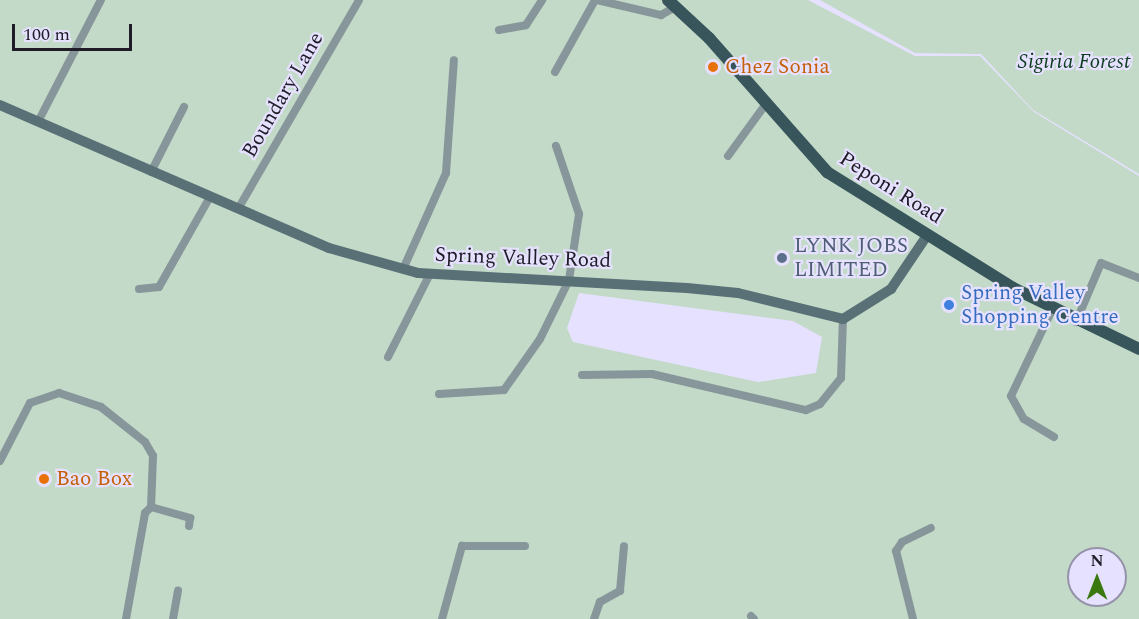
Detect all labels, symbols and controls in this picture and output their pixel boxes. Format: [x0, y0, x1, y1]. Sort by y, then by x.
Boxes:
scale bar [15, 12, 135, 50]
text: 100 m [23, 21, 70, 48]
street label: Boundary Lane [237, 28, 329, 162]
park label: Sigiria Forest [1018, 49, 1130, 75]
place label: Chez Sonia [725, 54, 830, 80]
marker: Chez Sonia [706, 60, 720, 74]
street label: Peponi Road [834, 146, 948, 230]
place label: LYNK JOBS LIMITED [794, 233, 908, 283]
street label: Spring Valley Road [434, 242, 612, 274]
marker: LYNK JOBS LIMITED [775, 251, 789, 265]
place label: Spring Valley Shopping Centre [961, 280, 1119, 330]
marker: Spring Valley Shopping Centre [942, 298, 956, 312]
place label: Bao Box [56, 466, 132, 492]
marker: Bao Box [37, 472, 51, 486]
north arrow [1067, 547, 1127, 607]
text: N [1090, 549, 1104, 573]

